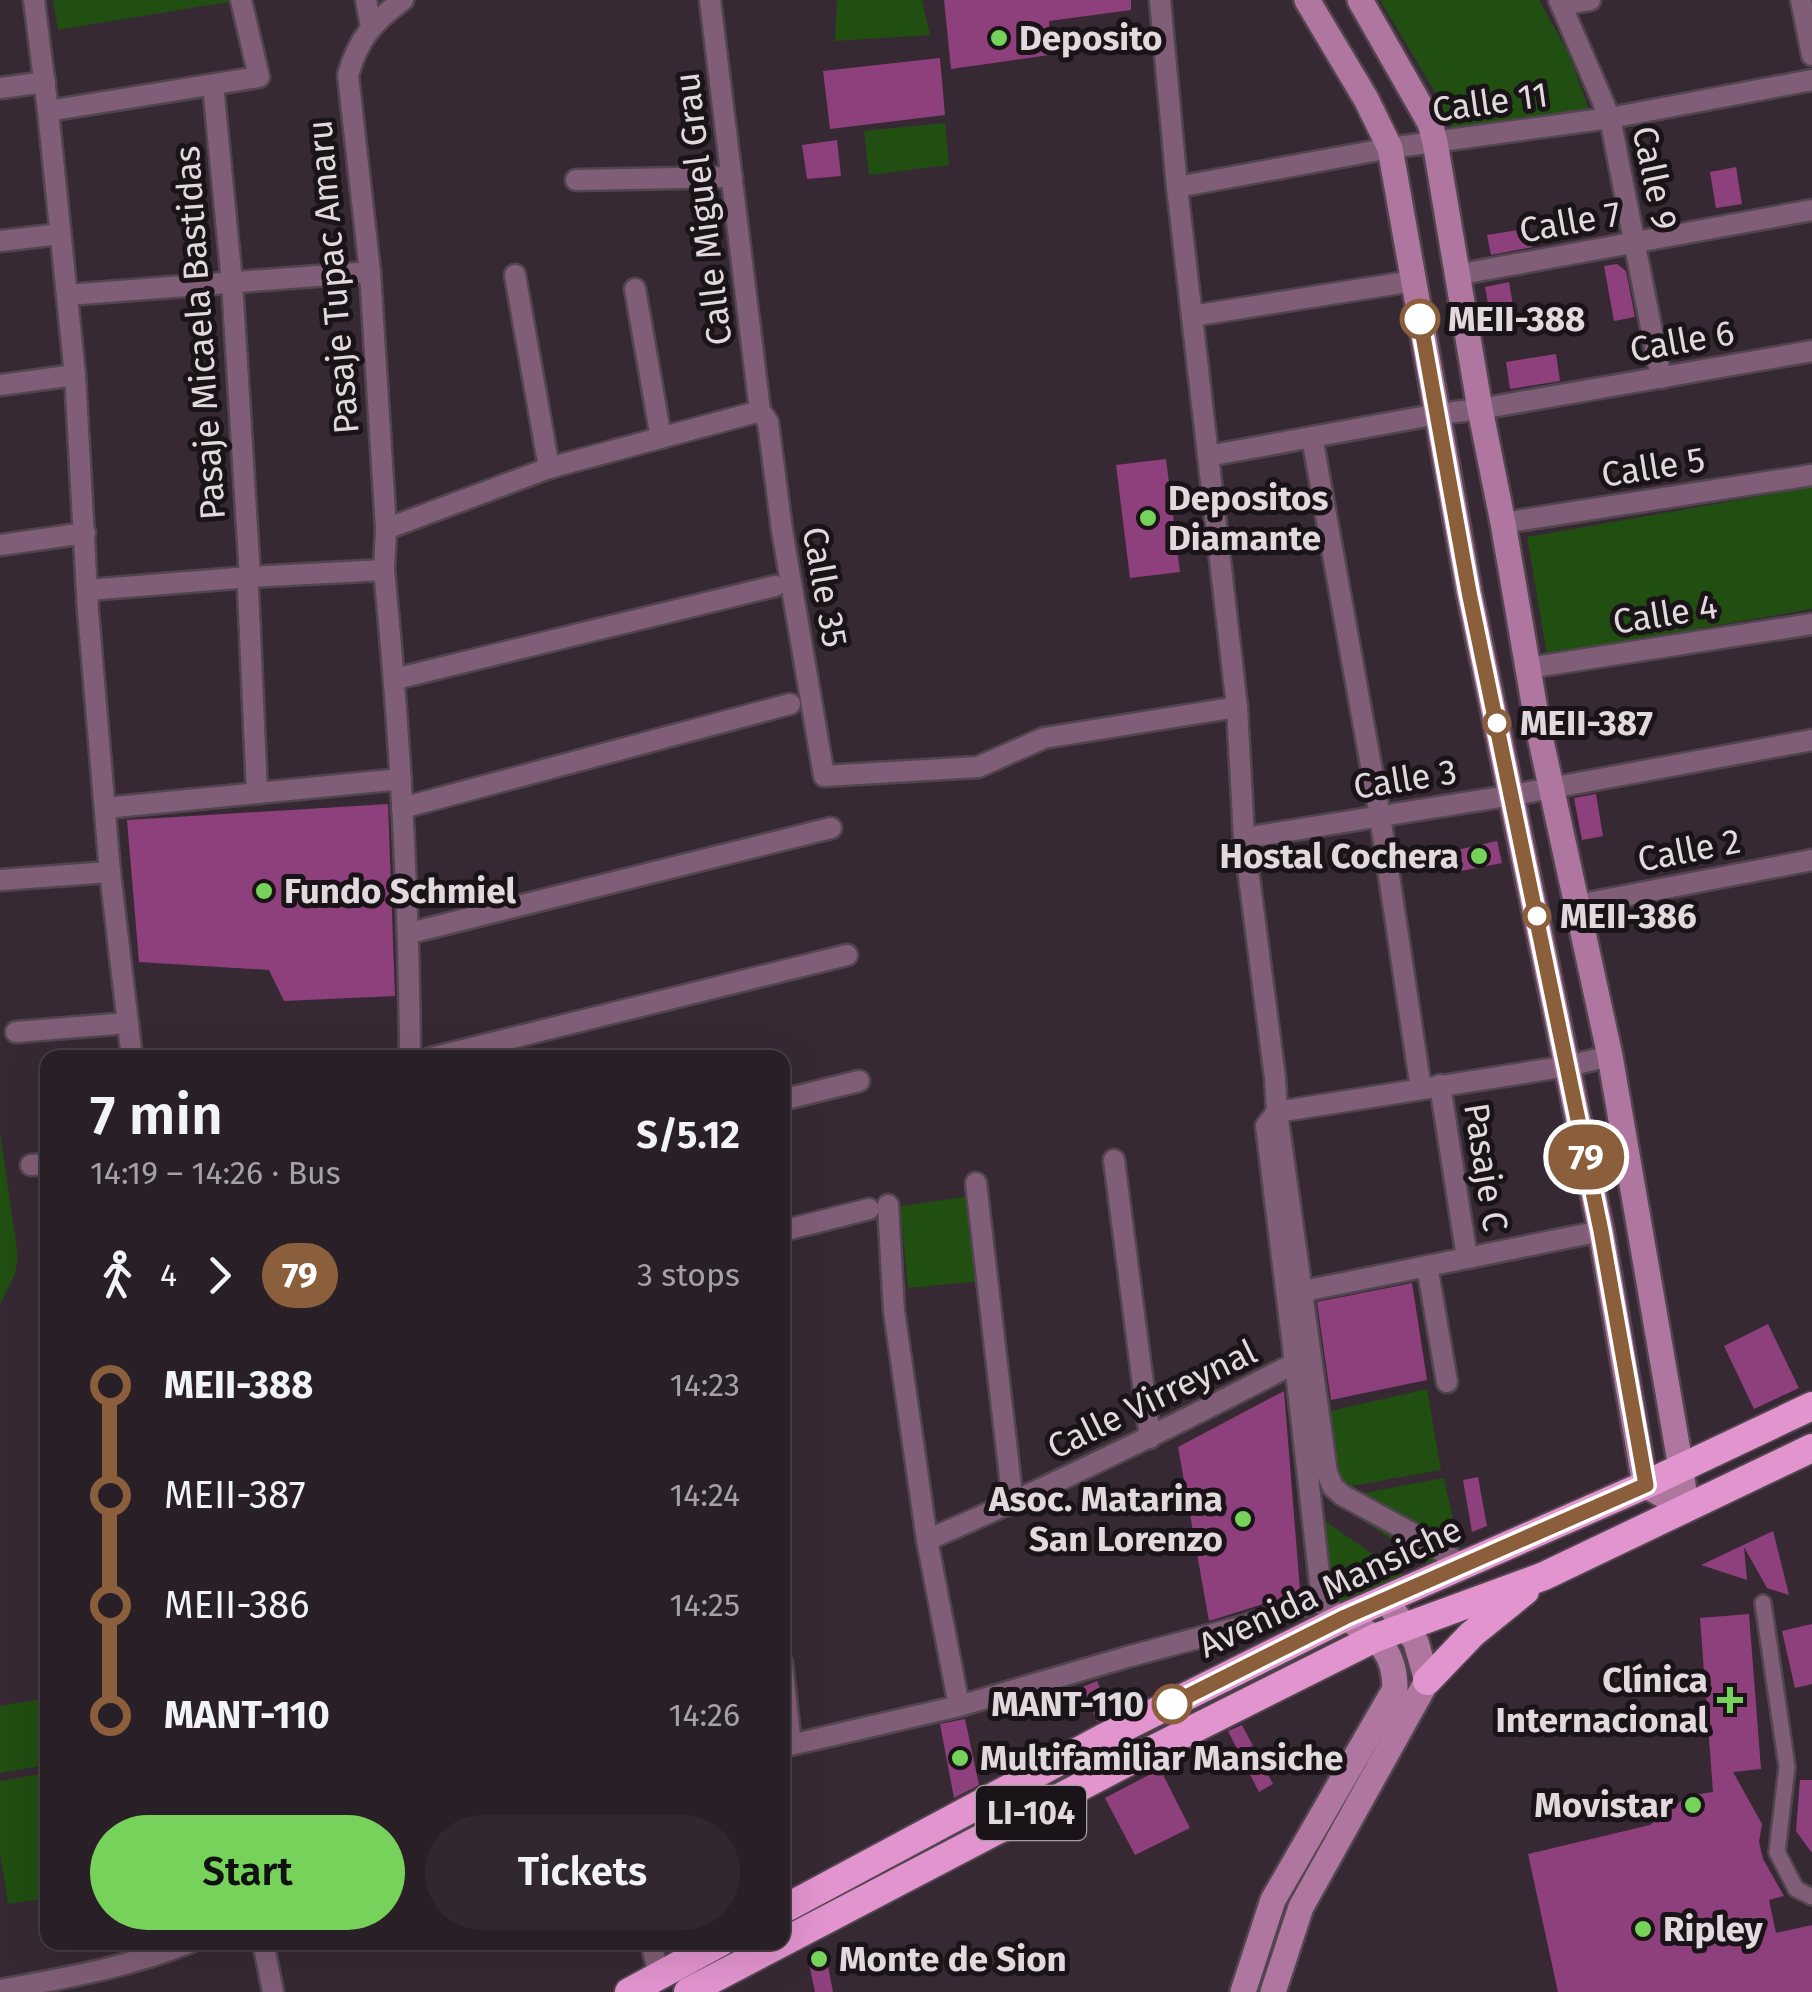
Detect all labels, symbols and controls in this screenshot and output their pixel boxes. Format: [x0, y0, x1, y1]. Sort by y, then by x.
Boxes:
place label: Deposito [1019, 17, 1163, 59]
marker: Deposito [988, 27, 1010, 49]
street label: Calle Miguel Grau [665, 70, 741, 348]
street label: Calle 11 [1429, 73, 1551, 131]
street label: Pasaje Tupac Amaru [298, 118, 368, 436]
street label: Calle 9 [1624, 122, 1686, 234]
street label: Pasaje Micaela Bastidas [166, 145, 234, 521]
street label: Calle 7 [1516, 192, 1624, 252]
place label: MEII-388 [1448, 298, 1585, 340]
marker: MEII-388 [1401, 300, 1439, 338]
street label: Calle 6 [1627, 311, 1737, 371]
street label: Calle 5 [1598, 438, 1708, 496]
place label: Depositos Diamante [1168, 477, 1329, 559]
marker: Depositos Diamante [1137, 507, 1159, 529]
street label: Calle 35 [794, 523, 856, 651]
street label: Calle 4 [1610, 585, 1720, 643]
place label: MEII-387 [1520, 702, 1653, 744]
marker: MEII-387 [1484, 710, 1510, 736]
street label: Calle 3 [1350, 750, 1460, 808]
street label: Calle 2 [1634, 819, 1744, 881]
place label: Hostal Cochera [1220, 835, 1459, 877]
marker: Hostal Cochera [1468, 845, 1490, 867]
place label: Fundo Schmiel [284, 870, 516, 912]
marker: Fundo Schmiel [253, 880, 275, 902]
place label: MEII-386 [1560, 895, 1697, 937]
marker: MEII-386 [1524, 903, 1550, 929]
text: 7 min [90, 1083, 223, 1149]
street label: Pasaje C [1455, 1100, 1517, 1234]
text: S/5.12 [636, 1112, 740, 1158]
line badge: 79 [1541, 1124, 1631, 1190]
text: 79 [1568, 1136, 1604, 1178]
text: 14:19 – 14:26 · Bus [90, 1154, 341, 1192]
icon: walk [90, 1248, 145, 1303]
icon: forward [192, 1248, 247, 1303]
text: 79 [282, 1254, 318, 1296]
text: 4 [160, 1256, 177, 1294]
text: 3 stops [637, 1256, 740, 1294]
street label: Calle Virreynal [1041, 1330, 1263, 1468]
text: MEII-388 [164, 1362, 313, 1408]
text: 14:23 [670, 1366, 740, 1404]
text: MEII-387 [164, 1472, 306, 1518]
text: 14:24 [669, 1476, 740, 1514]
place label: Asoc. Matarina San Lorenzo [988, 1478, 1223, 1560]
street label: Avenida Mansiche [1192, 1508, 1468, 1666]
marker: Asoc. Matarina San Lorenzo [1232, 1508, 1254, 1530]
text: MEII-386 [164, 1582, 310, 1628]
text: 14:25 [670, 1586, 740, 1624]
place label: Clínica Internacional [1495, 1659, 1709, 1741]
place label: MANT-110 [991, 1683, 1144, 1725]
marker: MANT-110 [1153, 1685, 1191, 1723]
marker: Clínica Internacional [1717, 1687, 1743, 1713]
text: MANT-110 [164, 1692, 330, 1738]
text: 14:26 [669, 1696, 740, 1734]
place label: Multifamiliar Mansiche [980, 1737, 1343, 1779]
marker: Multifamiliar Mansiche [949, 1747, 971, 1769]
place label: Movistar [1534, 1784, 1674, 1826]
road number: LI-104 [976, 1786, 1086, 1840]
marker: Movistar [1682, 1794, 1704, 1816]
button: Start [90, 1815, 405, 1930]
button: Tickets [425, 1815, 740, 1930]
place label: Ripley [1663, 1908, 1764, 1950]
marker: Ripley [1632, 1918, 1654, 1940]
place label: Monte de Sion [839, 1938, 1067, 1980]
marker: Monte de Sion [808, 1948, 830, 1970]

